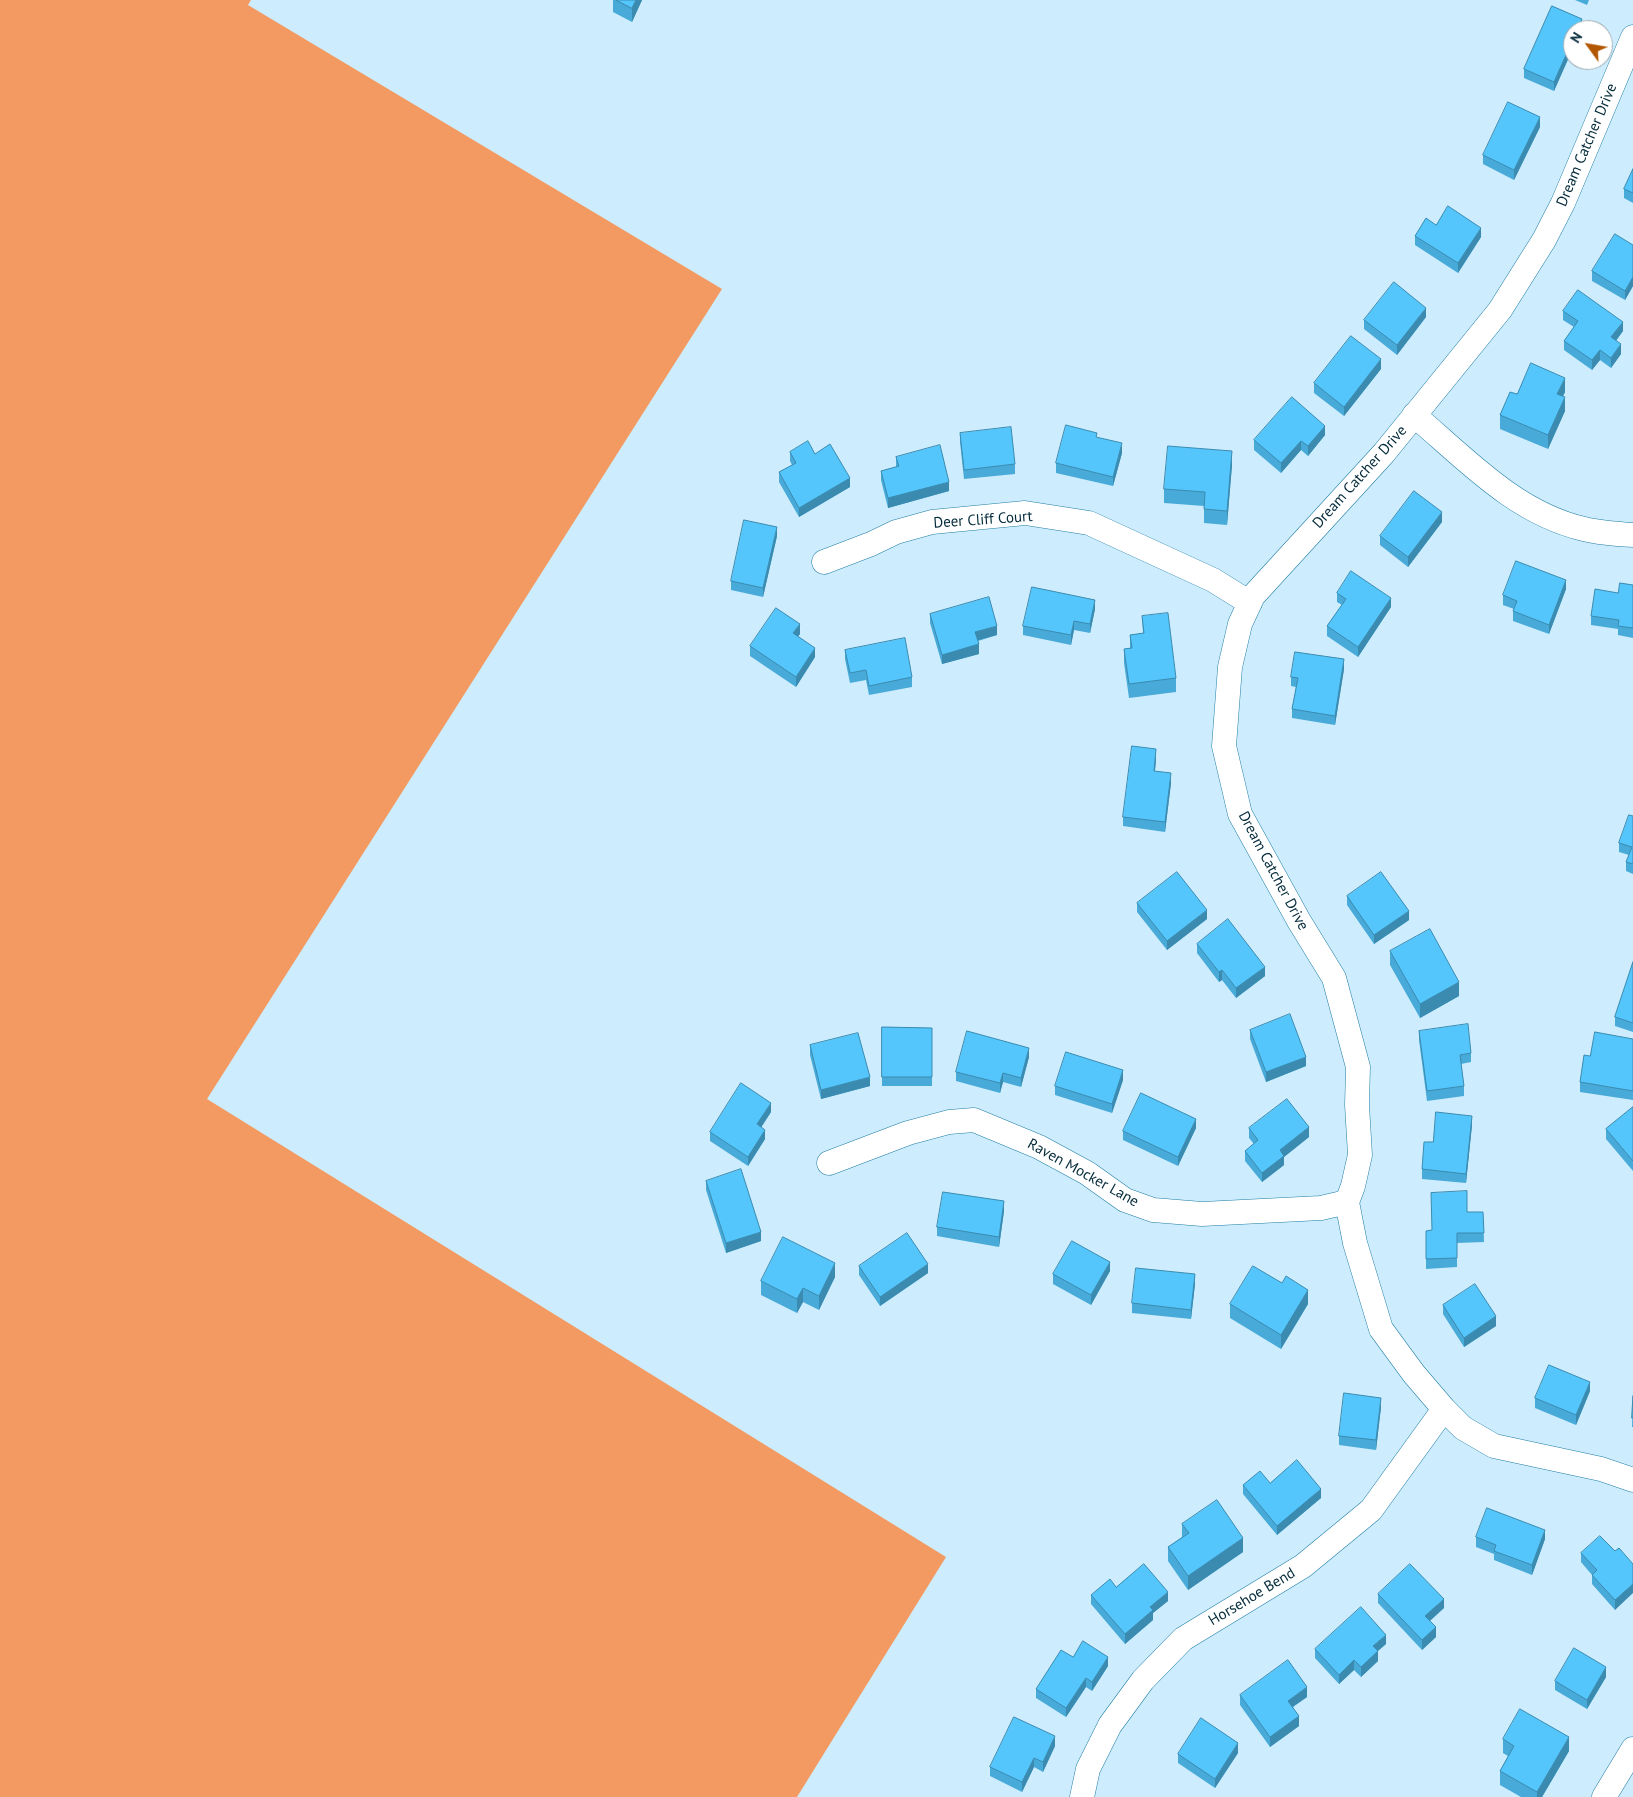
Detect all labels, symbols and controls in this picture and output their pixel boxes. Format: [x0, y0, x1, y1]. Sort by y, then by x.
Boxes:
north arrow [1563, 20, 1613, 70]
text: N [1566, 29, 1586, 46]
street label: Dream Catcher Drive [1553, 81, 1621, 209]
street label: Dream Catcher Drive [1309, 422, 1411, 532]
street label: Deer Cliff Court [933, 508, 1033, 532]
street label: Dream Catcher Drive [1234, 808, 1312, 934]
street label: Raven Mocker Lane [1024, 1135, 1142, 1211]
street label: Horsehoe Bend [1206, 1564, 1298, 1630]

